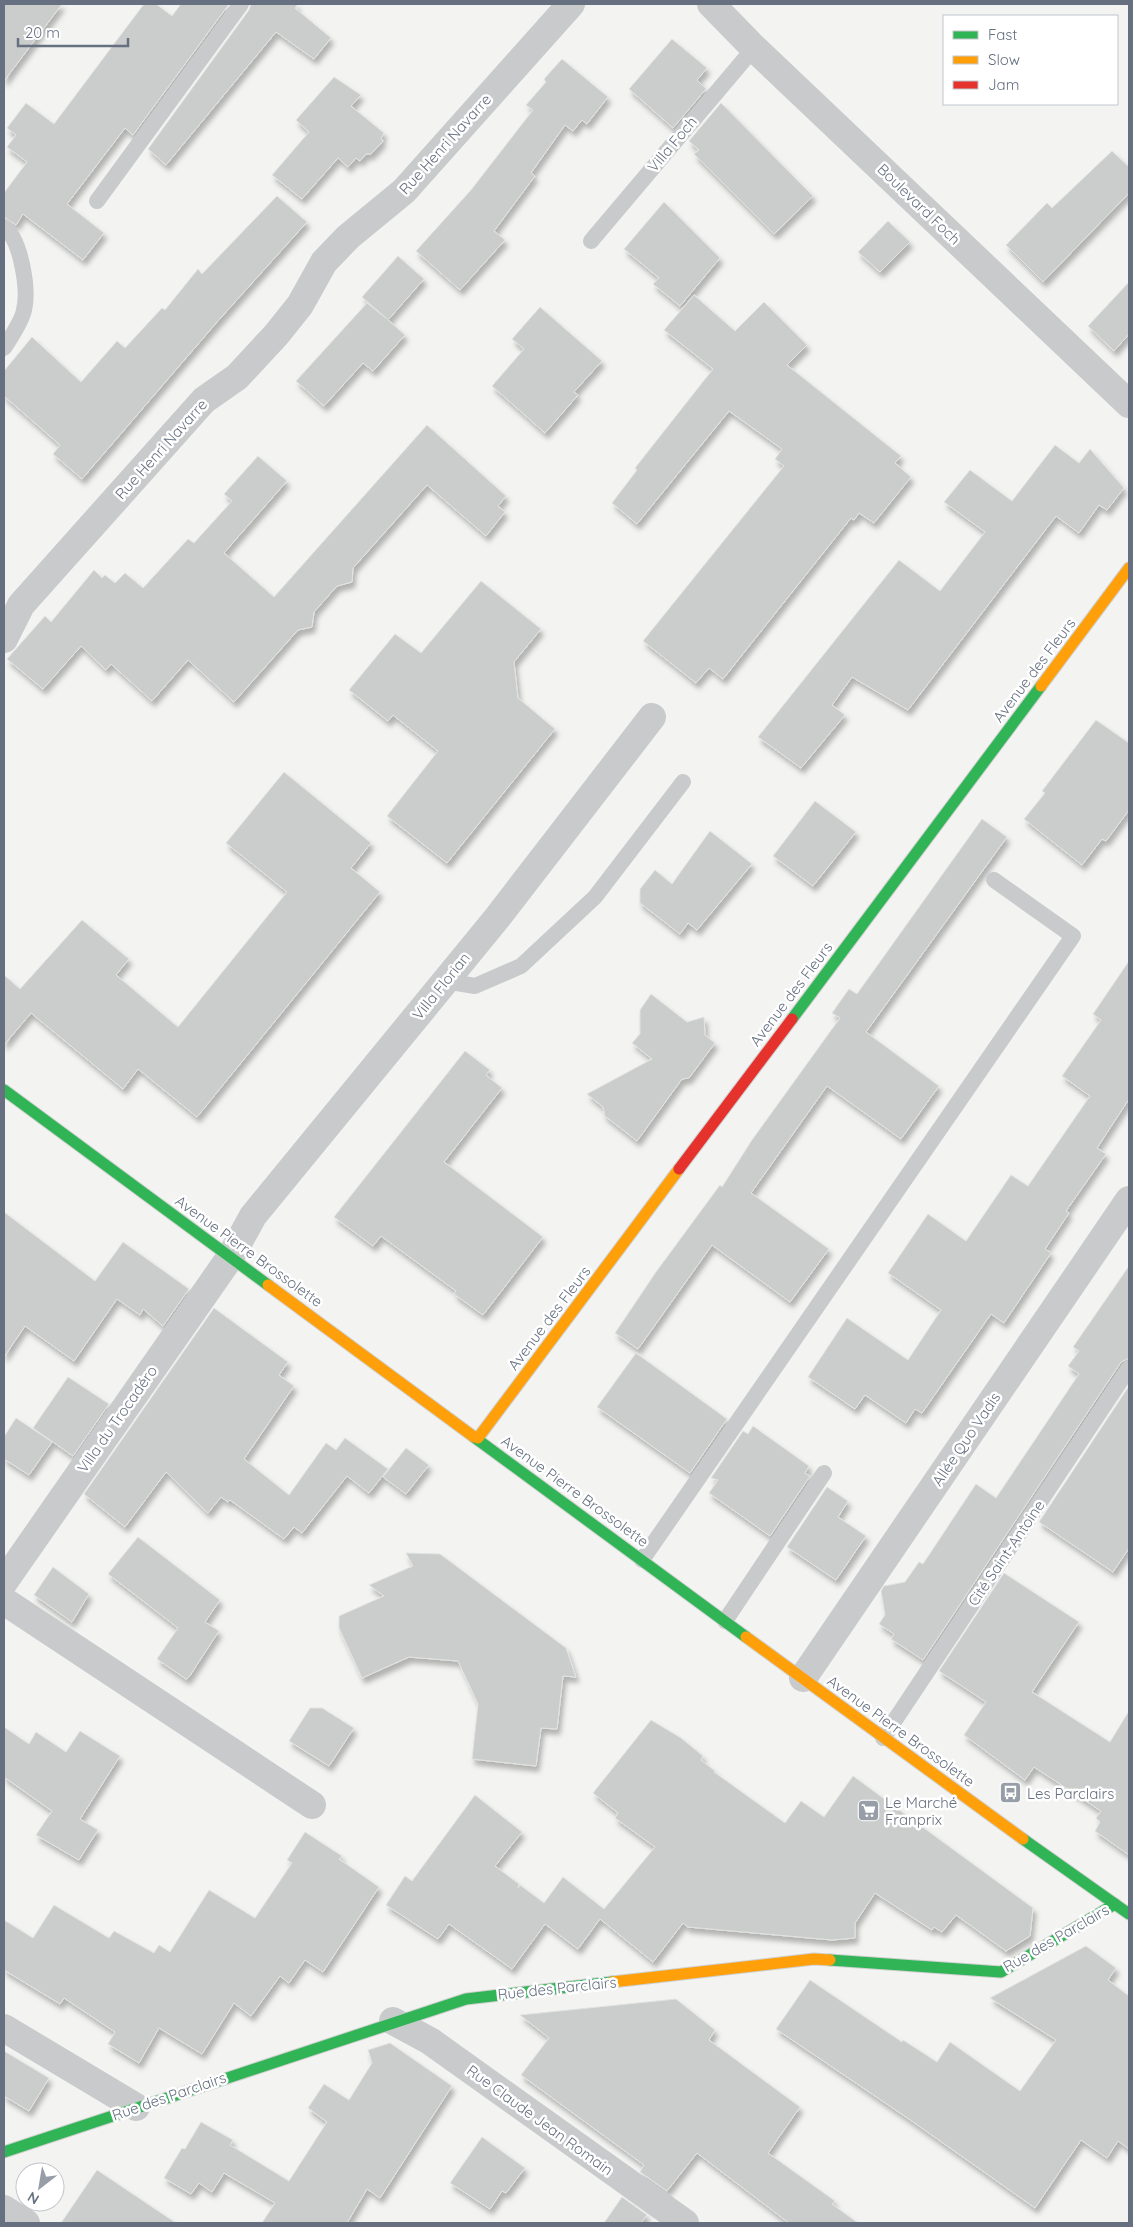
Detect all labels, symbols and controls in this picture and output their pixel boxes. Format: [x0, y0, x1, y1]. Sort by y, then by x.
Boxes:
scale bar [18, 15, 128, 47]
legend [943, 15, 1118, 105]
text: 20 m [25, 23, 60, 42]
text: Fast [988, 25, 1017, 44]
text: Slow [988, 50, 1020, 69]
text: Jam [988, 75, 1019, 94]
street label: Rue Henri Navarre [395, 90, 495, 198]
street label: Villa Foch [643, 112, 701, 176]
street label: Boulevard Foch [873, 160, 965, 248]
street label: Rue Henri Navarre [111, 395, 211, 503]
street label: Avenue des Fleurs [989, 614, 1079, 726]
street label: Avenue des Fleurs [746, 938, 836, 1050]
street label: Villa Florian [408, 949, 474, 1023]
street label: Avenue Pierre Brossolette [172, 1191, 326, 1311]
street label: Avenue des Fleurs [504, 1262, 594, 1374]
street label: Villa du Trocadéro [73, 1362, 161, 1476]
street label: Allée Quo Vadis [928, 1388, 1004, 1490]
street label: Avenue Pierre Brossolette [498, 1431, 652, 1551]
street label: Cité Saint-Antoine [964, 1496, 1048, 1610]
street label: Avenue Pierre Brossolette [824, 1671, 978, 1791]
bus stop icon: Les Parclairs [999, 1781, 1023, 1805]
place label: Les Parclairs [1027, 1784, 1114, 1803]
place label: Le Marché Franprix [885, 1793, 957, 1829]
supermarket icon: Le Marché Franprix [857, 1799, 881, 1823]
street label: Rue des Parclairs [1000, 1900, 1112, 1976]
street label: Rue des Parclairs [497, 1972, 617, 2004]
street label: Rue Claude Jean Romain [463, 2061, 617, 2179]
street label: Rue des Parclairs [109, 2068, 229, 2124]
north arrow [15, 2162, 65, 2212]
text: N [24, 2188, 42, 2209]

